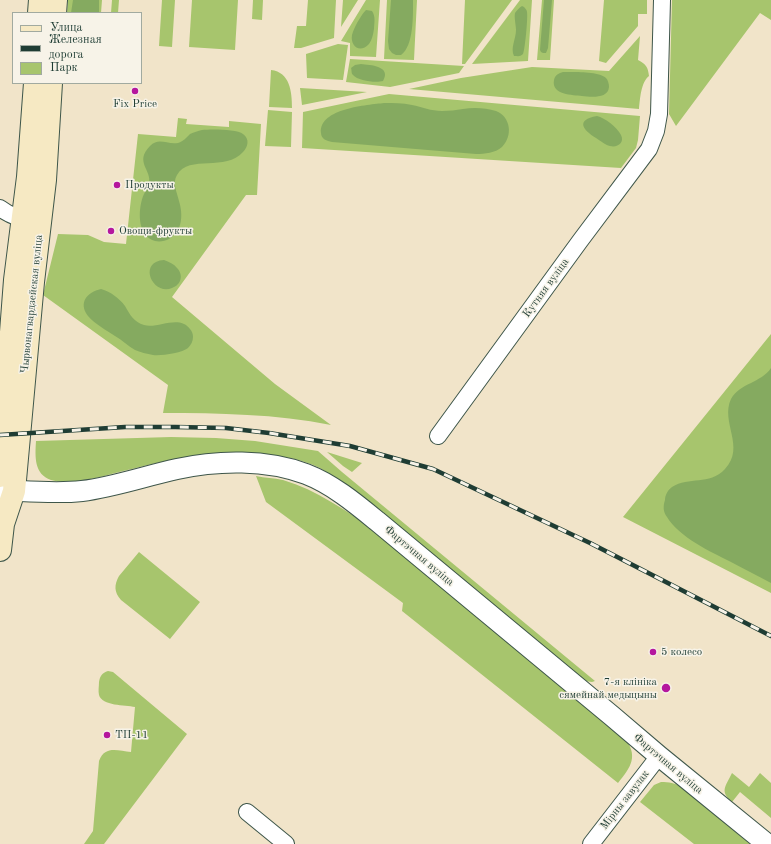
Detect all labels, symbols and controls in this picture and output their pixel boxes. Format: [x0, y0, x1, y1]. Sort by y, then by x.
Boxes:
legend [12, 12, 142, 84]
text: Улица [50, 22, 83, 34]
text: Железная дорога [49, 34, 102, 61]
text: Парк [50, 62, 78, 74]
marker: Fix Price [130, 86, 140, 96]
place label: Fix Price [113, 97, 157, 111]
place label: Продукты [125, 178, 174, 192]
marker: Продукты [112, 180, 122, 190]
place label: Овощи-фрукты [119, 224, 192, 238]
marker: Овощи-фрукты [106, 226, 116, 236]
street label: Чырвонагвардзейская вуліца [18, 234, 46, 374]
street label: Кутняя вуліца [520, 256, 572, 320]
street label: Фартэчная вуліца [382, 523, 456, 589]
place label: 5 колесо [661, 645, 702, 659]
marker: 5 колесо [648, 647, 658, 657]
place label: 7-я клініка сямейнай медыцыны [559, 675, 657, 701]
marker: 7-я клініка сямейнай медыцыны [660, 682, 672, 694]
place label: ТП-11 [115, 728, 148, 742]
marker: ТП-11 [102, 730, 112, 740]
street label: Фартэчная вуліца [631, 731, 705, 797]
street label: Мірны завулак [598, 768, 652, 832]

